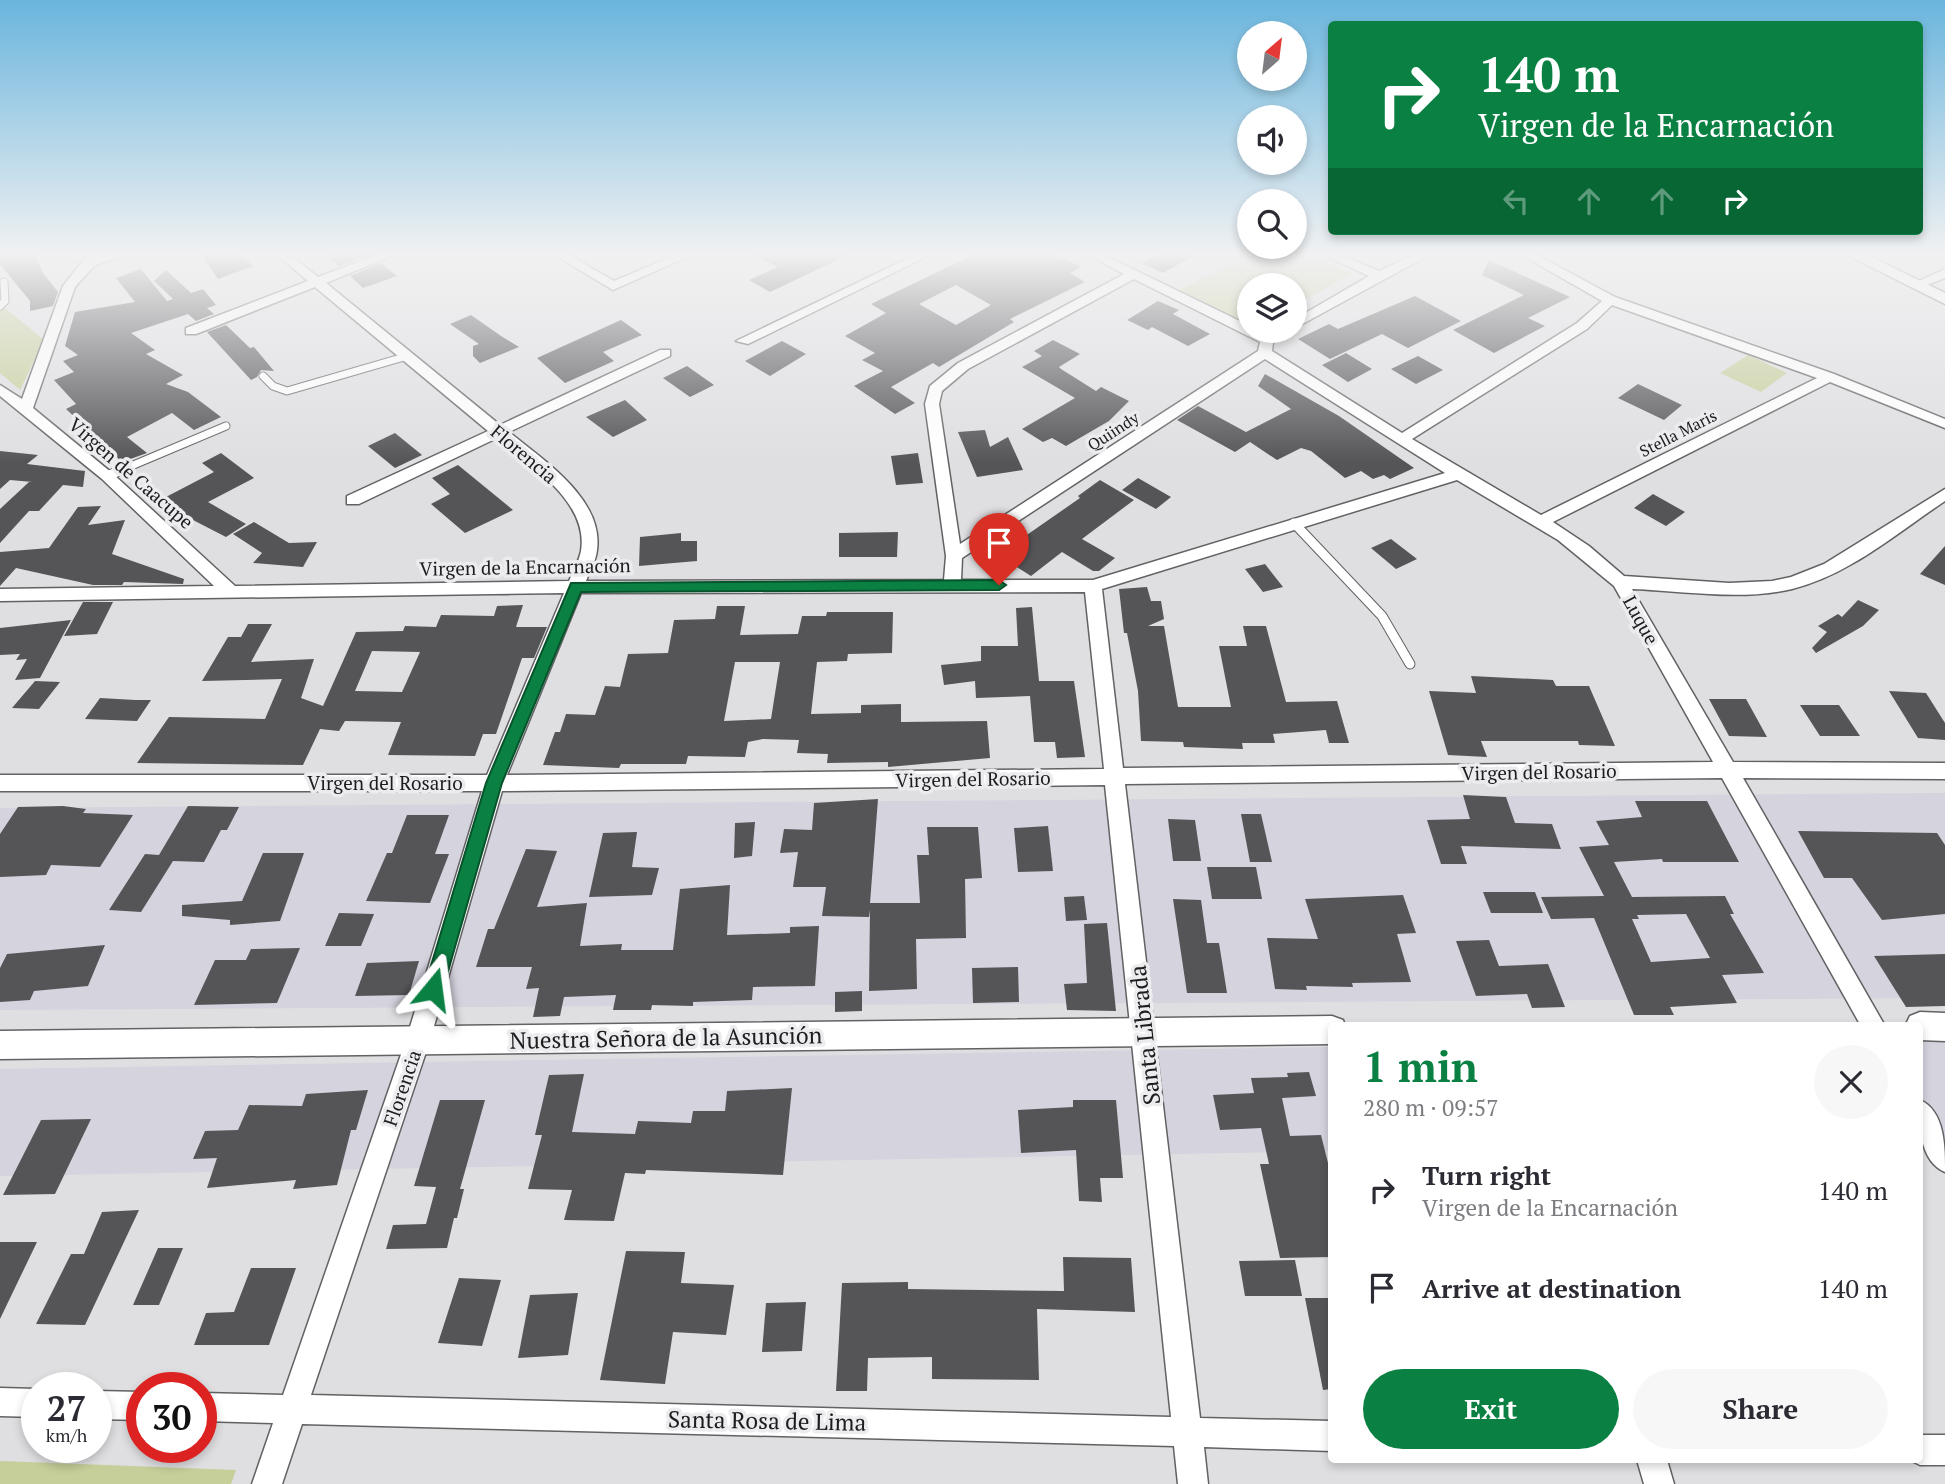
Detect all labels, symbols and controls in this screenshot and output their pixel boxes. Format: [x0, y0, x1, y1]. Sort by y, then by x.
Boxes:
north arrow [1237, 21, 1307, 91]
map controls [1237, 21, 1307, 343]
text: 140 m [1478, 41, 1620, 106]
icon: right [1363, 49, 1454, 140]
text: Virgen de la Encarnación [1478, 104, 1834, 146]
button: sound [1237, 105, 1307, 175]
icon: left [1497, 182, 1535, 220]
icon: ahead [1570, 182, 1608, 220]
icon: ahead [1643, 182, 1681, 220]
icon: right [1716, 182, 1754, 220]
button: search [1237, 189, 1307, 259]
button: layers [1237, 273, 1307, 343]
street label: Stella Maris [1636, 404, 1720, 462]
street label: Quiindy [1083, 406, 1144, 456]
street label: Virgen de Caacupe [64, 411, 199, 534]
street label: Florencia [486, 419, 563, 489]
pin [969, 513, 1029, 585]
icon: arrive [980, 524, 1018, 562]
street label: Virgen de la Encarnación [419, 552, 631, 581]
street label: Luque [1618, 591, 1665, 649]
street label: Virgen del Rosario [1461, 758, 1617, 785]
street label: Virgen del Rosario [895, 765, 1051, 792]
street label: Virgen del Rosario [307, 770, 463, 795]
position arrow [396, 952, 470, 1026]
street label: Santa Librada [1122, 963, 1167, 1106]
street label: Nuestra Señora de la Asunción [509, 1019, 823, 1056]
text: 1 min [1363, 1038, 1478, 1094]
button: close [1814, 1045, 1888, 1119]
street label: Florencia [377, 1046, 426, 1129]
text: 280 m · 09:57 [1363, 1092, 1498, 1123]
text: Turn right [1422, 1158, 1551, 1192]
icon: right [1363, 1171, 1401, 1209]
text: 140 m [1818, 1173, 1888, 1207]
text: Virgen de la Encarnación [1422, 1192, 1678, 1223]
icon: arrive [1363, 1269, 1401, 1307]
text: Arrive at destination [1422, 1271, 1681, 1305]
text: 140 m [1818, 1271, 1888, 1305]
button: Exit [1363, 1369, 1619, 1449]
button: Share [1633, 1369, 1888, 1449]
speed limit sign: 30 [126, 1372, 217, 1463]
text: 27 [47, 1385, 86, 1431]
street label: Santa Rosa de Lima [668, 1403, 867, 1438]
text: km/h [46, 1423, 87, 1447]

